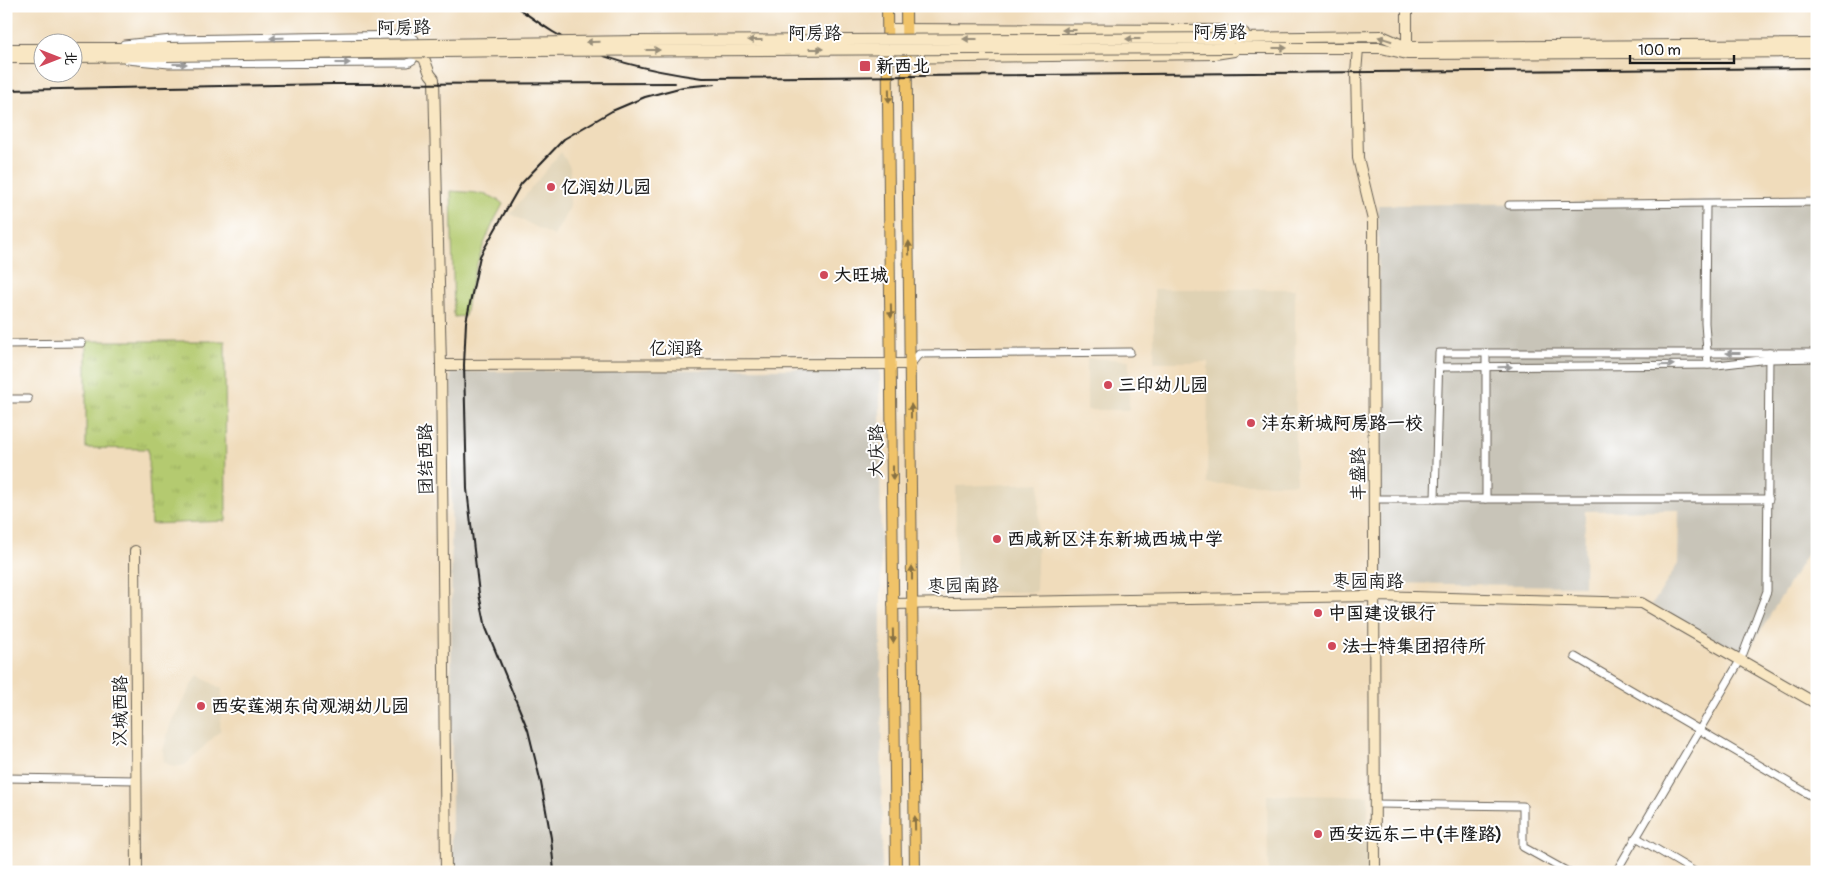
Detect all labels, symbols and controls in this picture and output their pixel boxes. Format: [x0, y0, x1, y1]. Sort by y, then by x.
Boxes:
street label: 阿房路 [377, 16, 431, 40]
street label: 阿房路 [1193, 21, 1247, 44]
street label: 阿房路 [788, 22, 842, 45]
one-way arrow [1061, 26, 1077, 34]
north arrow [32, 32, 82, 82]
scale bar [1630, 32, 1734, 64]
one-way arrow [268, 34, 284, 42]
one-way arrow [1377, 34, 1392, 42]
one-way arrow [962, 35, 978, 43]
one-way arrow [1124, 35, 1140, 43]
one-way arrow [747, 36, 763, 44]
one-way arrow [584, 38, 600, 46]
text: 100 m [1638, 41, 1681, 60]
one-way arrow [1273, 44, 1289, 52]
one-way arrow [808, 45, 824, 53]
one-way arrow [646, 46, 662, 54]
text: 北 [62, 51, 79, 65]
place label: 新西北 [876, 55, 930, 78]
one-way arrow [335, 59, 351, 67]
marker: 新西北 [858, 59, 872, 73]
one-way arrow [173, 60, 189, 68]
one-way arrow [885, 88, 893, 104]
place label: 亿润幼儿园 [561, 176, 651, 199]
marker: 亿润幼儿园 [545, 181, 557, 193]
one-way arrow [905, 240, 913, 256]
place label: 大旺城 [834, 264, 888, 287]
marker: 大旺城 [818, 269, 830, 281]
one-way arrow [888, 303, 896, 319]
street label: 亿润路 [649, 337, 703, 360]
one-way arrow [1725, 349, 1741, 357]
one-way arrow [1660, 361, 1676, 369]
one-way arrow [1497, 363, 1513, 371]
place label: 三印幼儿园 [1118, 374, 1208, 397]
marker: 三印幼儿园 [1102, 379, 1114, 391]
one-way arrow [907, 402, 915, 418]
place label: 沣东新城阿房路一校 [1261, 412, 1423, 435]
marker: 沣东新城阿房路一校 [1245, 417, 1257, 429]
street label: 团结西路 [414, 423, 438, 495]
street label: 大庆路 [865, 424, 888, 478]
street label: 丰盛路 [1347, 447, 1370, 501]
one-way arrow [889, 465, 897, 481]
place label: 西咸新区沣东新城西城中学 [1007, 528, 1223, 551]
marker: 西咸新区沣东新城西城中学 [991, 533, 1003, 545]
one-way arrow [908, 565, 916, 581]
street label: 枣园南路 [1332, 570, 1404, 593]
street label: 枣园南路 [927, 574, 999, 598]
place label: 中国建设银行 [1328, 602, 1436, 625]
marker: 中国建设银行 [1312, 607, 1324, 619]
one-way arrow [890, 628, 898, 644]
place label: 法士特集团招待所 [1342, 635, 1486, 658]
marker: 法士特集团招待所 [1326, 640, 1338, 652]
street label: 汉城西路 [109, 675, 132, 747]
place label: 西安莲湖东尚观湖幼儿园 [211, 695, 409, 718]
marker: 西安莲湖东尚观湖幼儿园 [195, 700, 207, 712]
one-way arrow [911, 815, 919, 831]
place label: 西安远东二中(丰隆路) [1328, 823, 1502, 846]
marker: 西安远东二中(丰隆路) [1312, 828, 1324, 840]

